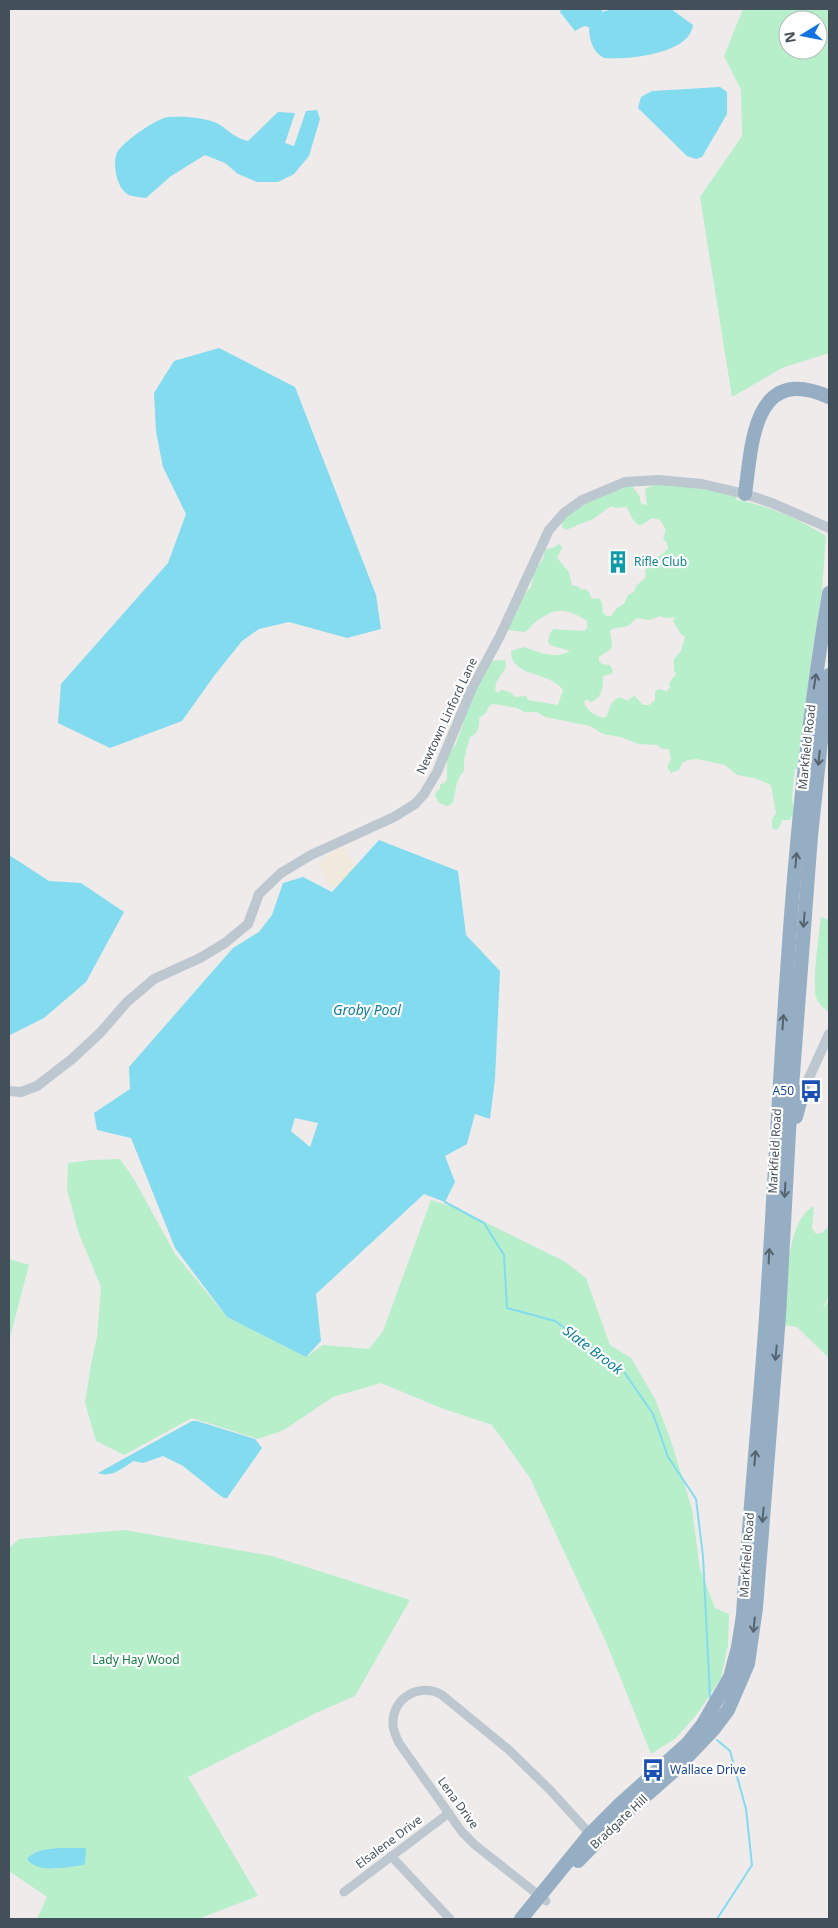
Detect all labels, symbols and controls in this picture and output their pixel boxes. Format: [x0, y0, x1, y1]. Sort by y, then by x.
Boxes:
north arrow [778, 10, 828, 60]
text: N [779, 30, 800, 45]
building icon: Rifle Club [605, 549, 631, 575]
place label: Rifle Club [634, 553, 687, 570]
street label: Newtown Linford Lane [412, 654, 481, 777]
one-way arrow [810, 673, 820, 689]
street label: Markfield Road [794, 704, 819, 790]
one-way arrow [814, 750, 824, 766]
one-way arrow [791, 852, 801, 868]
one-way arrow [800, 912, 809, 928]
water label: Groby Pool [333, 1000, 401, 1019]
one-way arrow [778, 1014, 788, 1030]
bus stop icon: A50 [798, 1078, 824, 1104]
place label: A50 [773, 1082, 794, 1099]
street label: Markfield Road [764, 1108, 785, 1194]
one-way arrow [781, 1182, 790, 1198]
one-way arrow [764, 1248, 774, 1264]
water label: Slate Brook [560, 1321, 628, 1379]
one-way arrow [771, 1345, 781, 1361]
one-way arrow [750, 1451, 759, 1467]
one-way arrow [758, 1507, 768, 1523]
street label: Markfield Road [735, 1512, 758, 1598]
one-way arrow [749, 1616, 759, 1632]
park label: Lady Hay Wood [92, 1651, 180, 1668]
bus stop icon: Wallace Drive [640, 1757, 666, 1783]
place label: Wallace Drive [670, 1761, 746, 1778]
street label: Lena Drive [434, 1773, 483, 1832]
street label: Bradgate Hill [586, 1790, 651, 1853]
street label: Elsalene Drive [352, 1811, 426, 1872]

